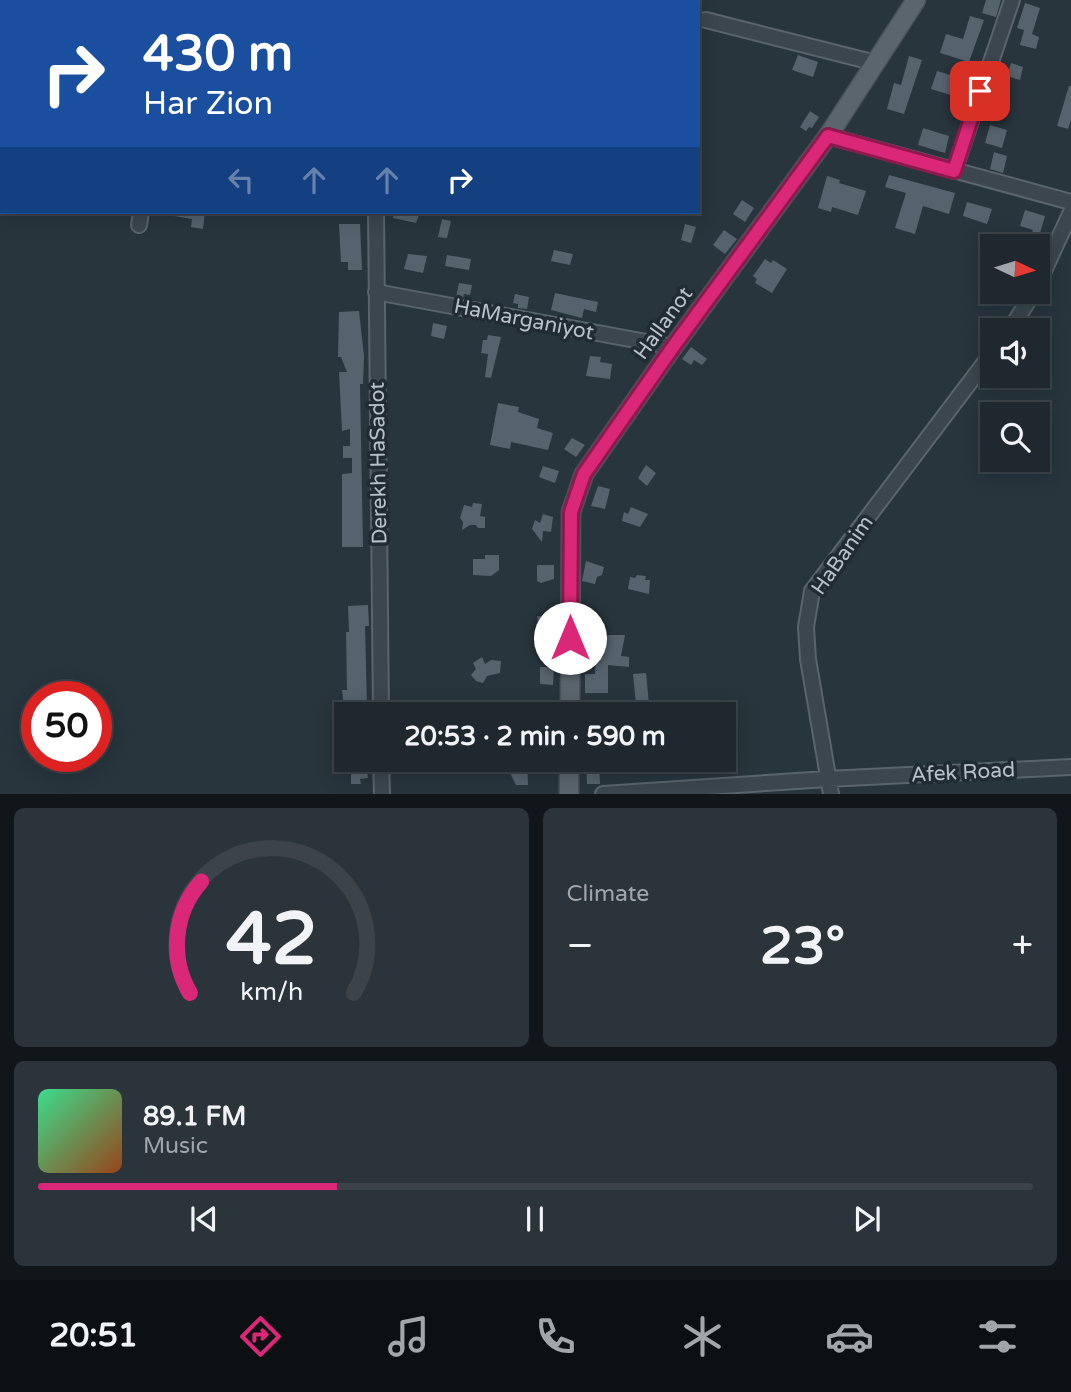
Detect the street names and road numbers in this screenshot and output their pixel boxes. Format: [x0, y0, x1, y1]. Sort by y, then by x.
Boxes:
street label: HaIlanot [629, 282, 698, 364]
street label: HaMarganiyot [452, 294, 596, 345]
street label: Derekh HaSadot [365, 382, 392, 544]
street label: HaBanim [806, 511, 879, 600]
street label: Afek Road [910, 757, 1016, 788]

